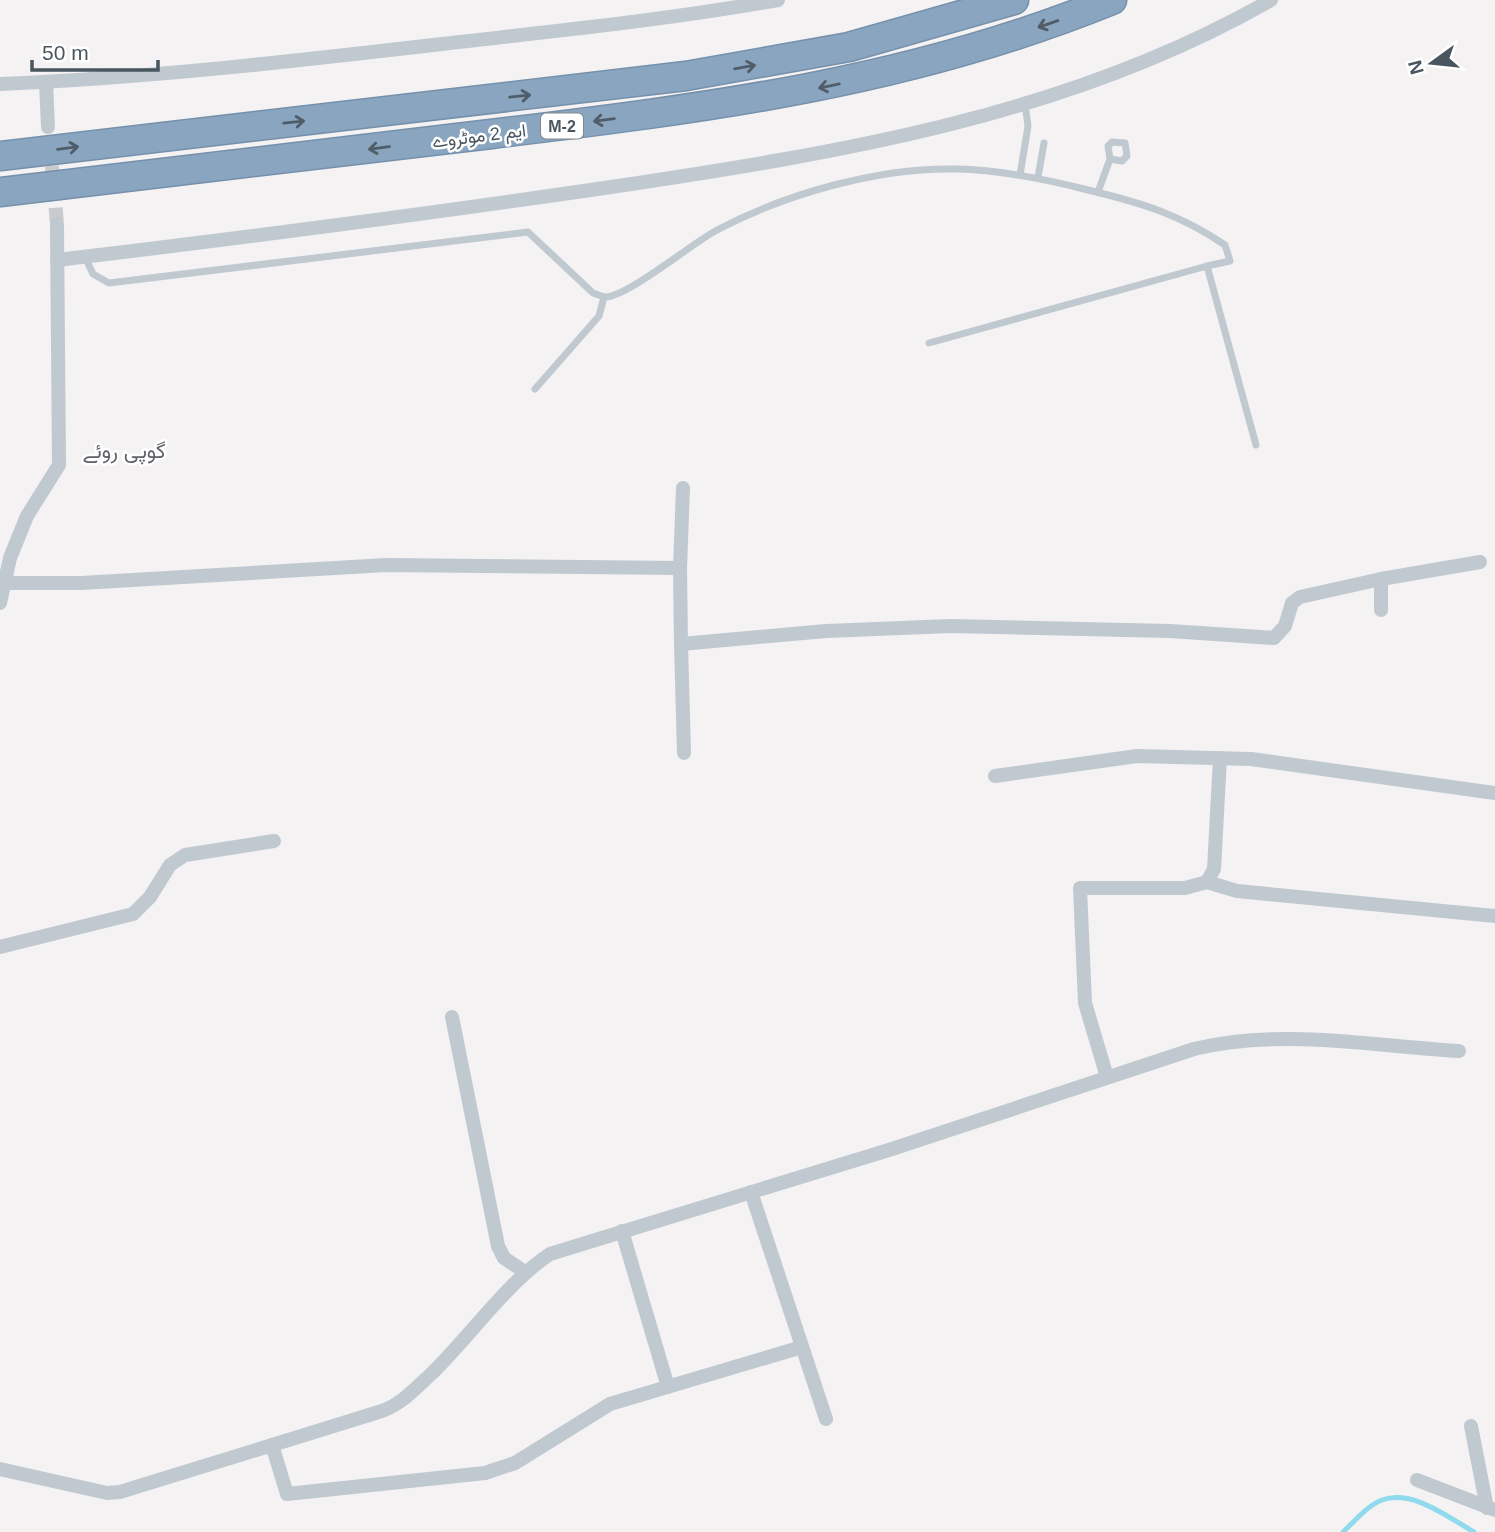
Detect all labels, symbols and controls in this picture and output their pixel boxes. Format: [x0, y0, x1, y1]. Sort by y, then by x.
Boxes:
one-way arrow [1037, 19, 1059, 31]
scale bar [32, 28, 158, 72]
north arrow [1397, 28, 1467, 98]
text: 50 m [42, 41, 89, 64]
text: N [1404, 58, 1428, 77]
one-way arrow [733, 60, 756, 73]
one-way arrow [818, 79, 841, 93]
one-way arrow [508, 89, 531, 102]
road number: M-2 [541, 114, 583, 138]
one-way arrow [593, 114, 616, 127]
one-way arrow [282, 116, 305, 129]
street label: ایم 2 موٹروے [431, 120, 528, 154]
one-way arrow [56, 141, 79, 154]
one-way arrow [368, 141, 390, 154]
district label: گوپی روئے [82, 439, 166, 465]

